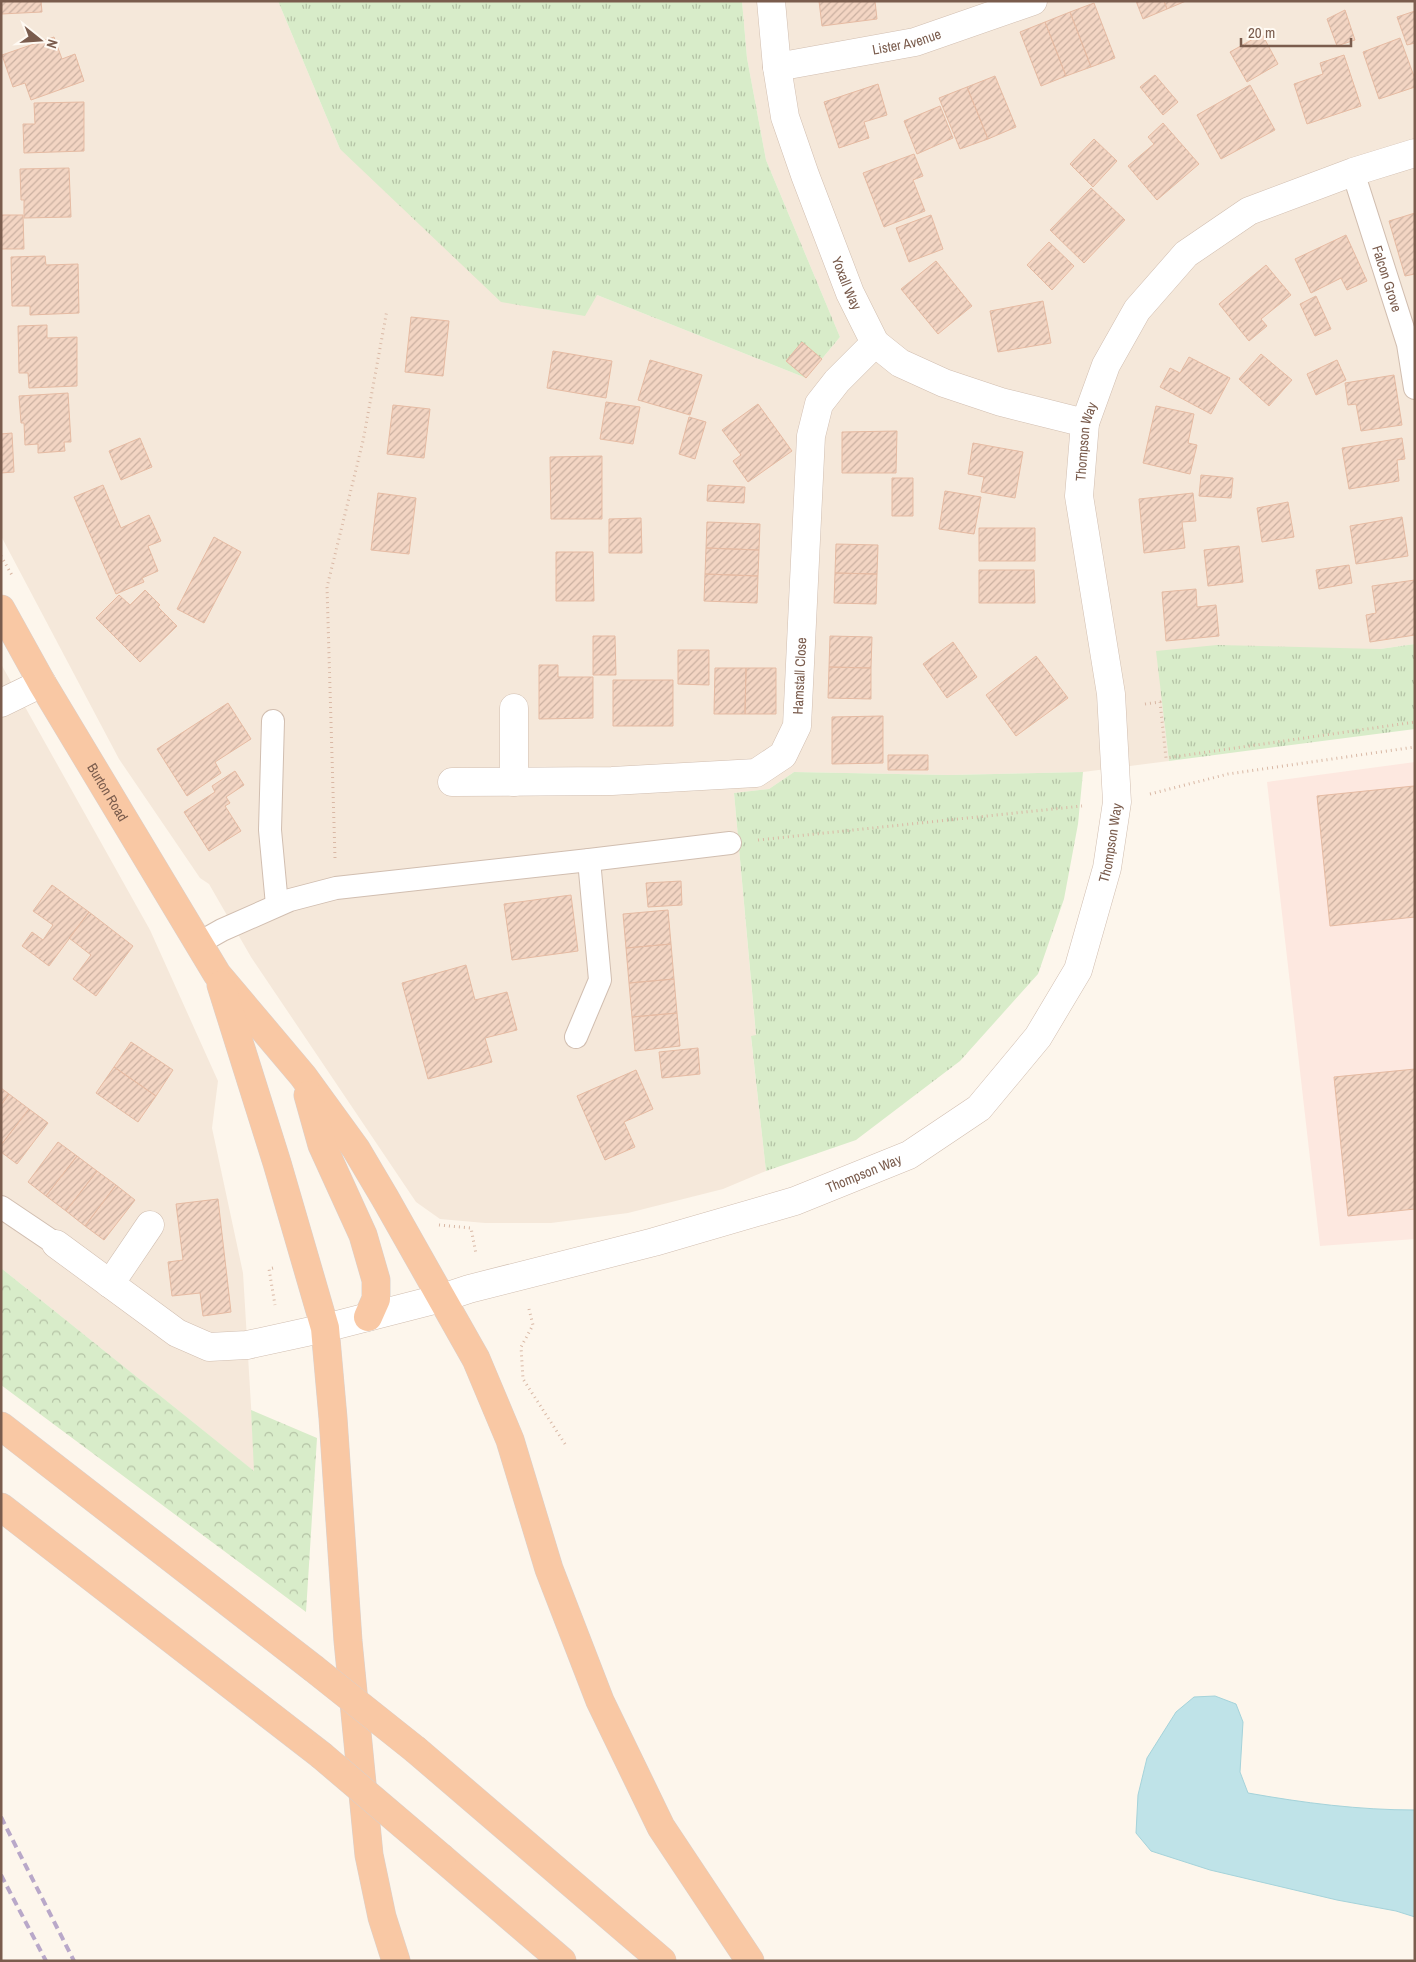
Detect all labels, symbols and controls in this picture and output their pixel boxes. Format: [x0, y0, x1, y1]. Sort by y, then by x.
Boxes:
north arrow [15, 15, 65, 65]
scale bar [1241, 15, 1351, 47]
text: 20 m [1248, 22, 1275, 43]
street label: Lister Avenue [871, 25, 943, 59]
text: N [43, 37, 62, 50]
street label: Falcon Grove [1368, 243, 1406, 314]
street label: Yoxall Way [828, 254, 866, 313]
street label: Thompson Way [1071, 399, 1101, 482]
street label: Hamstall Close [789, 637, 810, 715]
street label: Burton Road [83, 760, 132, 824]
street label: Thompson Way [1094, 802, 1126, 885]
street label: Thompson Way [823, 1150, 904, 1197]

